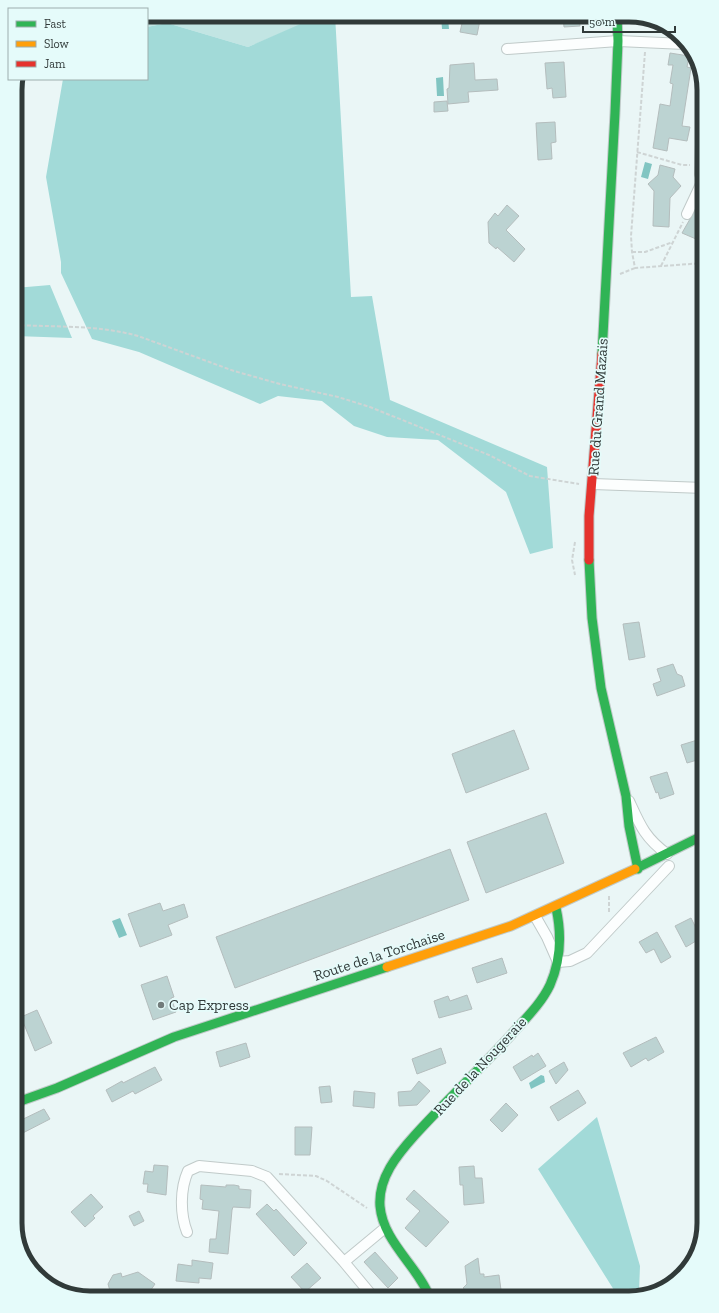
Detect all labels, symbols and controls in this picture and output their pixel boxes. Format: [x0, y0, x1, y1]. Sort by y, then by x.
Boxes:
legend [8, 8, 148, 80]
scale bar [583, 8, 675, 34]
text: 50 m [589, 15, 616, 29]
text: Fast [44, 17, 67, 31]
text: Slow [44, 37, 70, 51]
text: Jam [44, 57, 66, 71]
street label: Rue du Grand Mazais [584, 338, 612, 476]
street label: Route de la Torchaise [311, 925, 447, 985]
place label: Cap Express [169, 996, 249, 1014]
marker: Cap Express [156, 1000, 166, 1010]
street label: Rue de la Nougeraie [430, 1013, 530, 1119]

